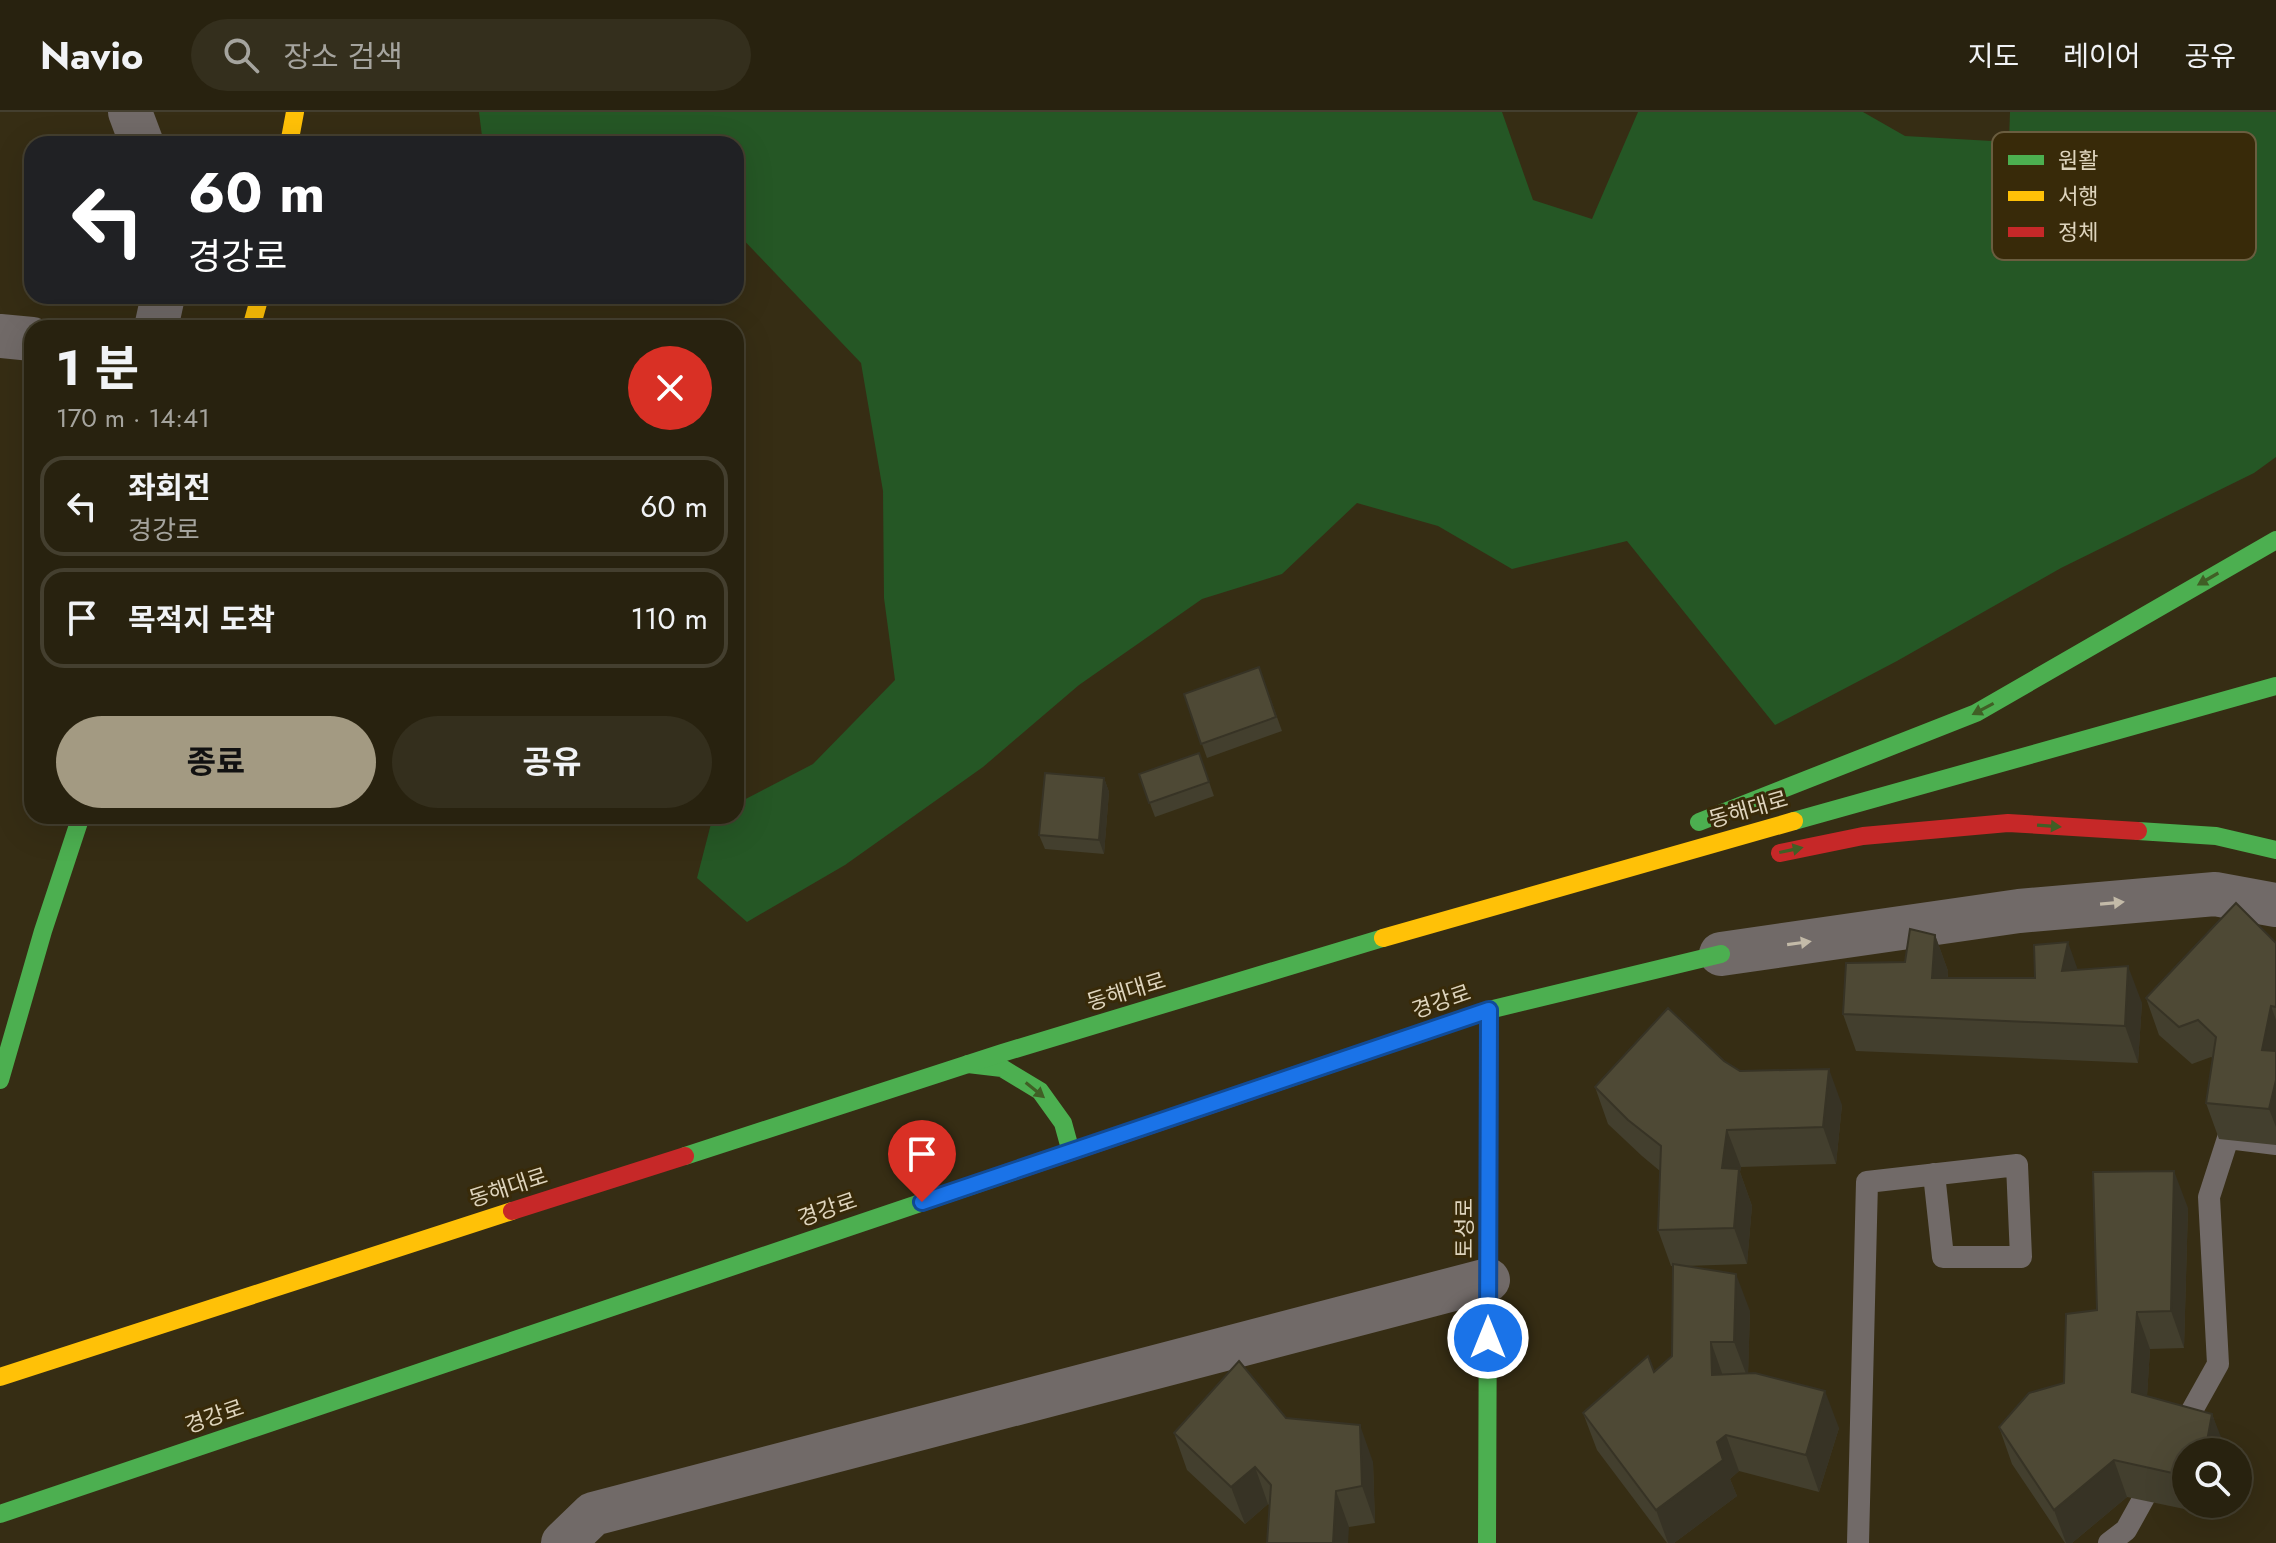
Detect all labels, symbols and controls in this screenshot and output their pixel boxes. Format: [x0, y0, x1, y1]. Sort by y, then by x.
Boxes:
search box [191, 19, 751, 91]
text: Navio [40, 28, 143, 83]
icon: search [219, 33, 263, 77]
text: 장소 검색 [283, 35, 403, 78]
text: 지도 [1968, 36, 2019, 77]
text: 레이어 [2063, 36, 2140, 77]
text: 공유 [2184, 36, 2236, 77]
legend [1992, 132, 2256, 260]
text: 원활 [2058, 144, 2098, 176]
text: 60 m [188, 152, 325, 233]
icon: left [56, 168, 160, 272]
text: 서행 [2058, 180, 2098, 212]
text: 정체 [2058, 216, 2098, 248]
text: 경강로 [188, 230, 287, 282]
text: 1 분 [56, 334, 139, 403]
button: close [628, 346, 712, 430]
text: 170 m · 14:41 [56, 399, 210, 437]
text: 좌회전 [128, 466, 211, 509]
icon: left [60, 484, 104, 528]
text: 60 m [640, 485, 708, 528]
text: 경강로 [128, 511, 200, 549]
one-way arrow [2197, 572, 2220, 586]
icon: arrive [60, 596, 104, 640]
text: 110 m [631, 597, 708, 640]
text: 목적지 도착 [128, 598, 275, 641]
one-way arrow [1972, 701, 1994, 715]
button: 종료 [56, 716, 376, 808]
button: 공유 [392, 716, 712, 808]
street label: 동해대로 [1705, 782, 1791, 836]
one-way arrow [2037, 820, 2062, 833]
one-way arrow [1779, 844, 1804, 856]
one-way arrow [2100, 896, 2125, 909]
one-way arrow [1786, 936, 1811, 949]
street label: 동해대로 [1083, 964, 1169, 1018]
street label: 경강로 [1407, 976, 1475, 1026]
one-way arrow [1024, 1081, 1045, 1098]
pin [888, 1120, 956, 1202]
icon: arrive [900, 1132, 944, 1176]
street label: 동해대로 [465, 1159, 551, 1215]
street label: 경강로 [793, 1184, 861, 1234]
street label: 토성로 [1448, 1198, 1480, 1258]
position arrow [1446, 1296, 1530, 1380]
street label: 경강로 [180, 1391, 248, 1441]
map controls [2172, 1438, 2252, 1518]
button: search [2172, 1438, 2252, 1518]

